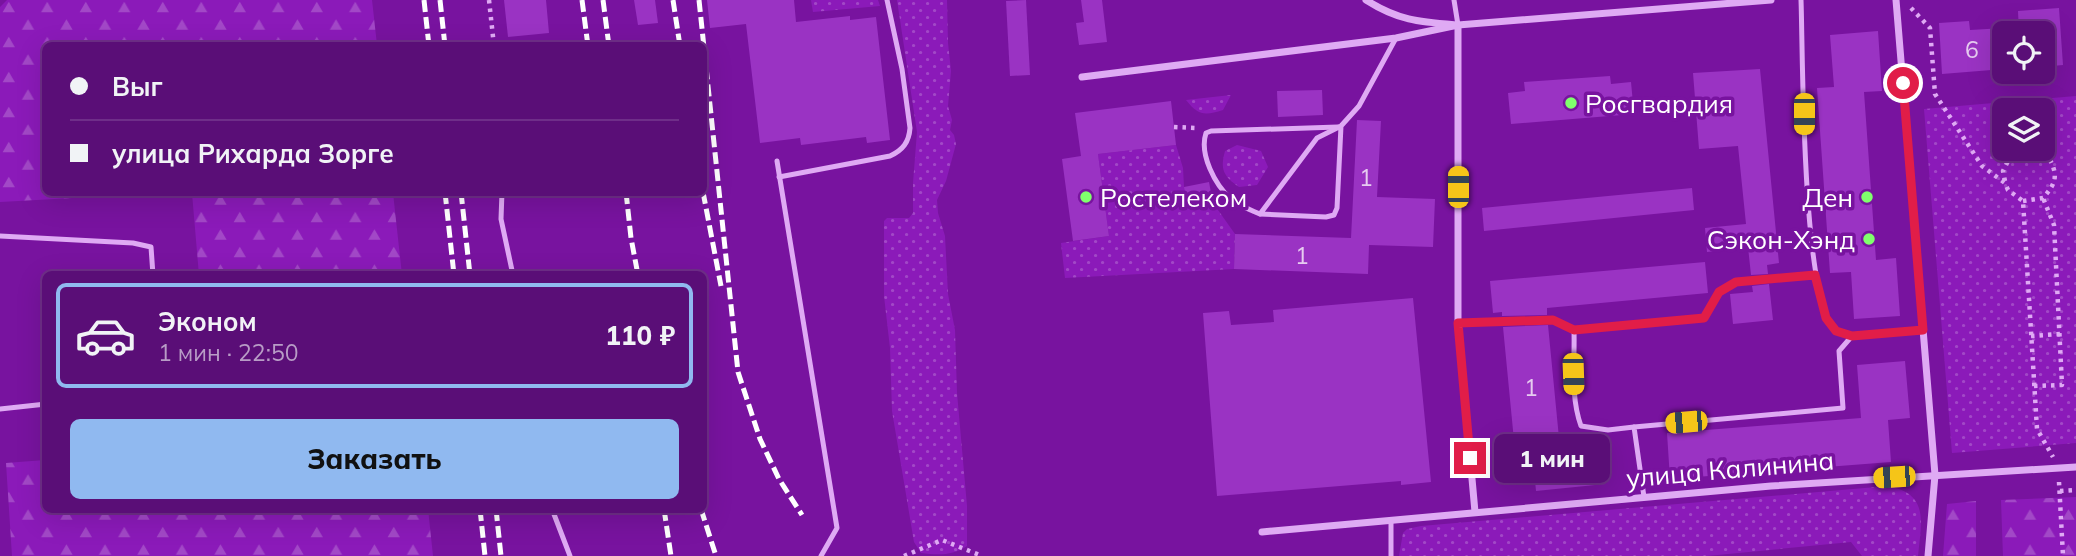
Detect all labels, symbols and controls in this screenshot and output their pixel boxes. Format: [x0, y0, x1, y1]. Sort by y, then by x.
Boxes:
map controls [1992, 21, 2055, 161]
button: locate [1992, 21, 2055, 84]
house number: 6 [1965, 35, 1979, 64]
route start [1887, 67, 1919, 99]
text: Выг [112, 70, 163, 103]
place label: Росгвардия [1585, 87, 1733, 120]
car [1794, 93, 1815, 135]
marker: Росгвардия [1563, 95, 1579, 111]
button: layers [1992, 98, 2055, 161]
text: улица Рихарда Зорге [112, 137, 394, 170]
house number: 1 [1359, 163, 1373, 192]
car [1448, 166, 1469, 208]
place label: Ростелеком [1100, 181, 1247, 214]
place label: Ден [1802, 181, 1853, 214]
marker: Ростелеком [1078, 189, 1094, 205]
marker: Ден [1859, 189, 1875, 205]
place label: Сэкон-Хэнд [1707, 223, 1855, 256]
marker: Сэкон-Хэнд [1861, 231, 1877, 247]
house number: 1 [1295, 241, 1309, 270]
icon: car [74, 304, 137, 367]
text: Эконом [158, 305, 257, 338]
text: 110 ₽ [605, 319, 675, 352]
text: 1 мин · 22:50 [158, 338, 298, 367]
car [1562, 353, 1585, 395]
house number: 1 [1524, 373, 1538, 402]
car [1665, 410, 1708, 434]
button: Заказать [70, 419, 679, 499]
callout: 1 мин [1494, 434, 1610, 482]
route end [1454, 442, 1486, 474]
street label: улица Калинина [1625, 443, 1835, 495]
text: 1 мин [1519, 444, 1585, 473]
car [1873, 465, 1916, 489]

